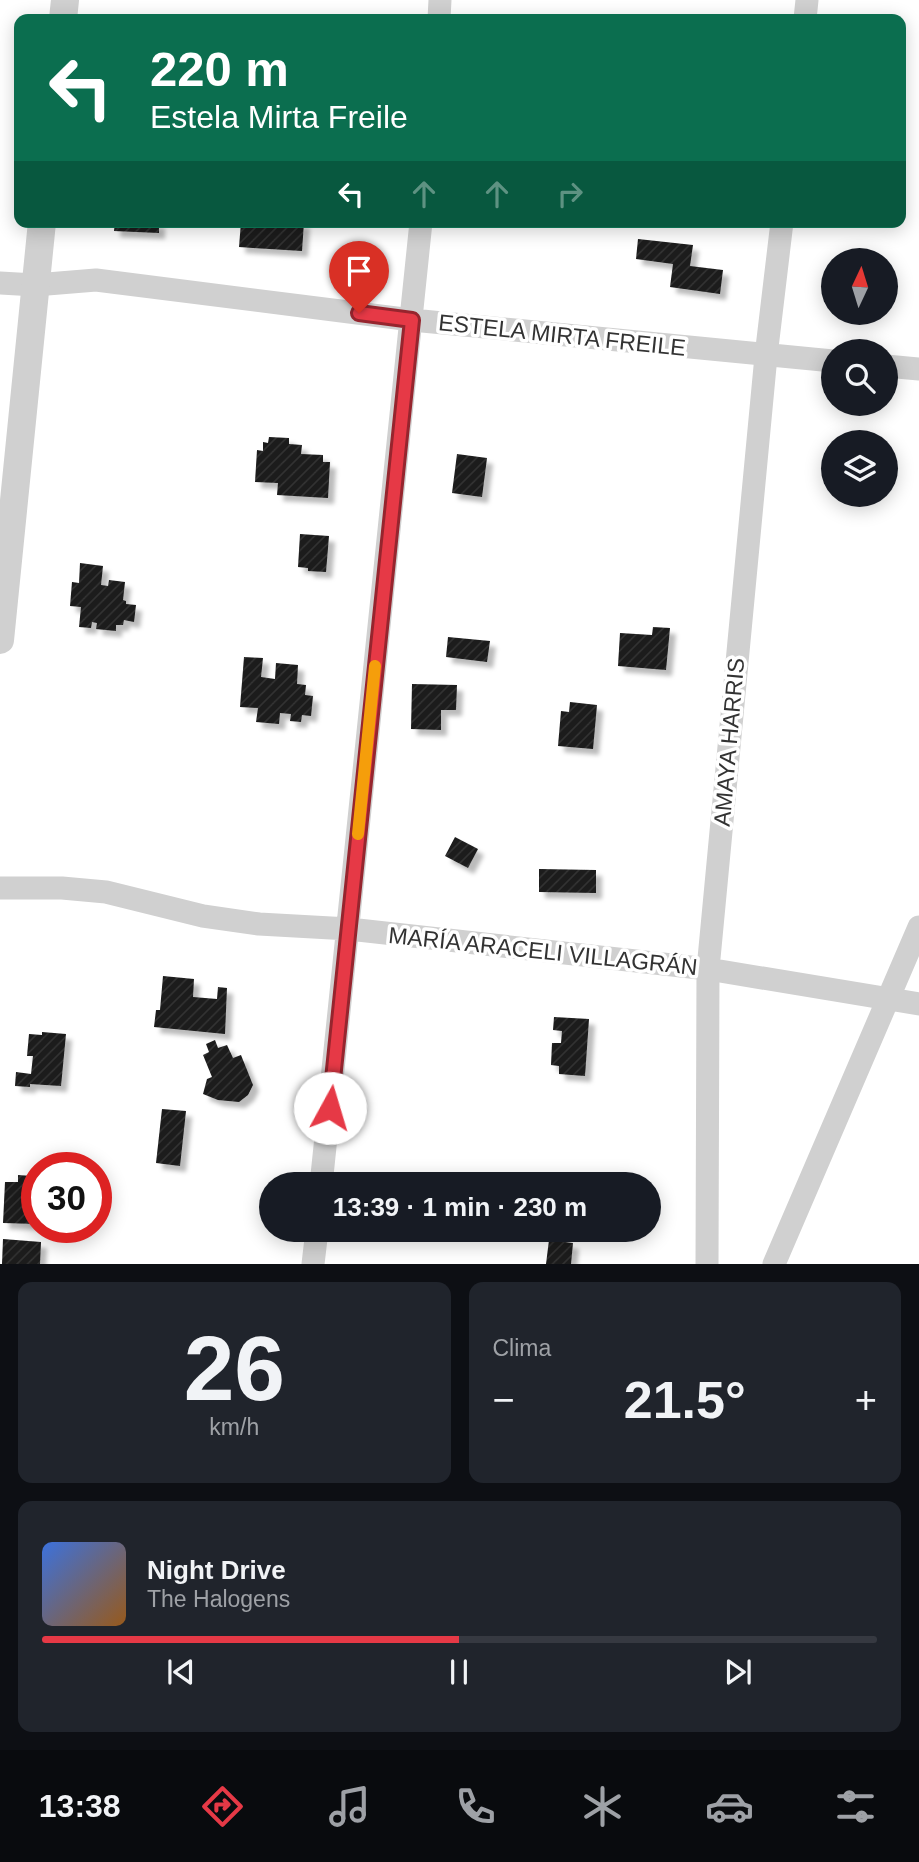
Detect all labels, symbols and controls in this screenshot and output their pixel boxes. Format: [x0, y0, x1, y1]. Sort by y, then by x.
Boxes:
icon: left [35, 42, 126, 133]
text: 220 m [150, 42, 289, 96]
text: Estela Mirta Freile [150, 99, 408, 135]
icon: left [332, 175, 370, 213]
icon: ahead [405, 175, 443, 213]
icon: ahead [478, 175, 516, 213]
icon: right [551, 175, 589, 213]
pin [329, 241, 389, 313]
north arrow [821, 248, 898, 326]
map controls [821, 248, 898, 507]
icon: arrive [340, 252, 378, 290]
street label: ESTELA MIRTA FREILE [437, 309, 687, 361]
button: search [821, 339, 898, 416]
button: layers [821, 430, 898, 507]
street label: AMAYA HARRIS [709, 657, 749, 827]
street label: MARÍA ARACELI VILLAGRÁN [387, 922, 699, 980]
position arrow [293, 1071, 367, 1145]
speed limit sign: 30 [21, 1152, 112, 1243]
text: 13:39 · 1 min · 230 m [333, 1192, 587, 1222]
text: 26 [184, 1318, 285, 1419]
text: Clima [493, 1335, 551, 1361]
text: 21.5° [624, 1371, 746, 1429]
text: − [493, 1379, 515, 1421]
text: + [855, 1379, 877, 1421]
text: km/h [209, 1414, 259, 1440]
text: Night Drive [147, 1555, 286, 1585]
text: The Halogens [147, 1586, 290, 1612]
icon: previous [162, 1653, 200, 1691]
icon: pause [440, 1653, 478, 1691]
icon: next [719, 1653, 757, 1691]
icon: directions [198, 1782, 247, 1831]
icon: music [325, 1782, 374, 1831]
icon: phone [451, 1782, 500, 1831]
icon: climate [578, 1782, 627, 1831]
icon: car [705, 1782, 754, 1831]
icon: filters [831, 1782, 880, 1831]
text: 13:38 [39, 1788, 121, 1824]

